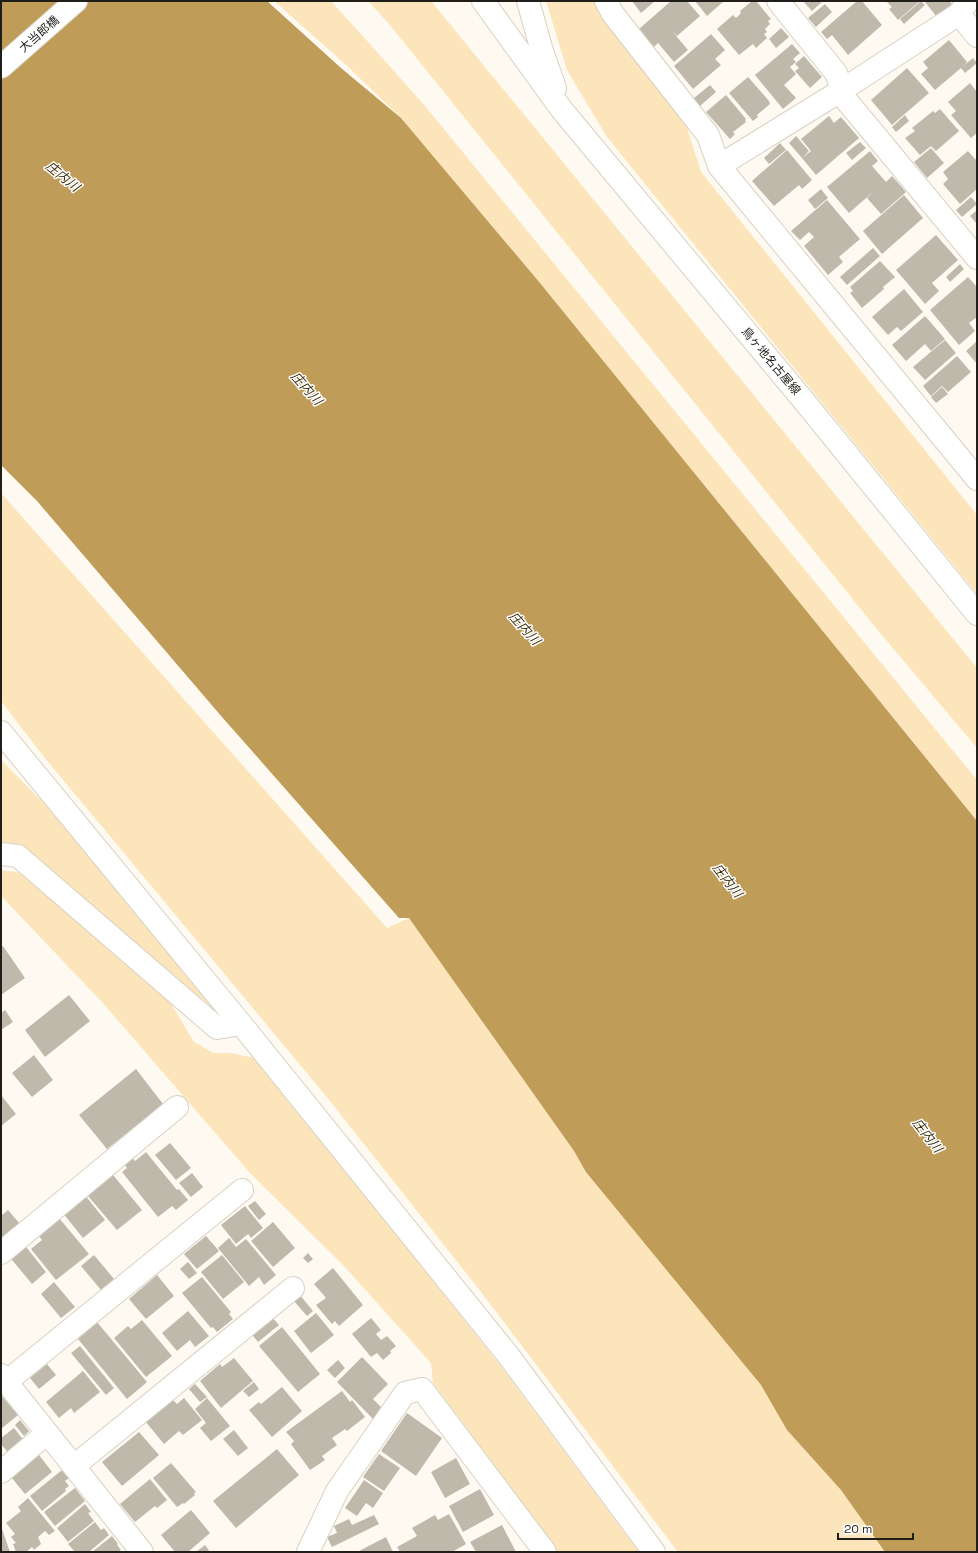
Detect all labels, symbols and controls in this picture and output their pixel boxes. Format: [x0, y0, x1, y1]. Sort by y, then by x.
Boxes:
street label: 大当郎橋 [16, 12, 62, 56]
water label: 庄内川 [42, 158, 85, 197]
street label: 鳥ヶ地名古屋線 [738, 324, 804, 398]
water label: 庄内川 [287, 368, 327, 410]
water label: 庄内川 [505, 608, 545, 650]
water label: 庄内川 [709, 860, 748, 902]
water label: 庄内川 [909, 1115, 948, 1157]
scale bar [838, 1515, 913, 1541]
text: 20 m [844, 1521, 872, 1537]

